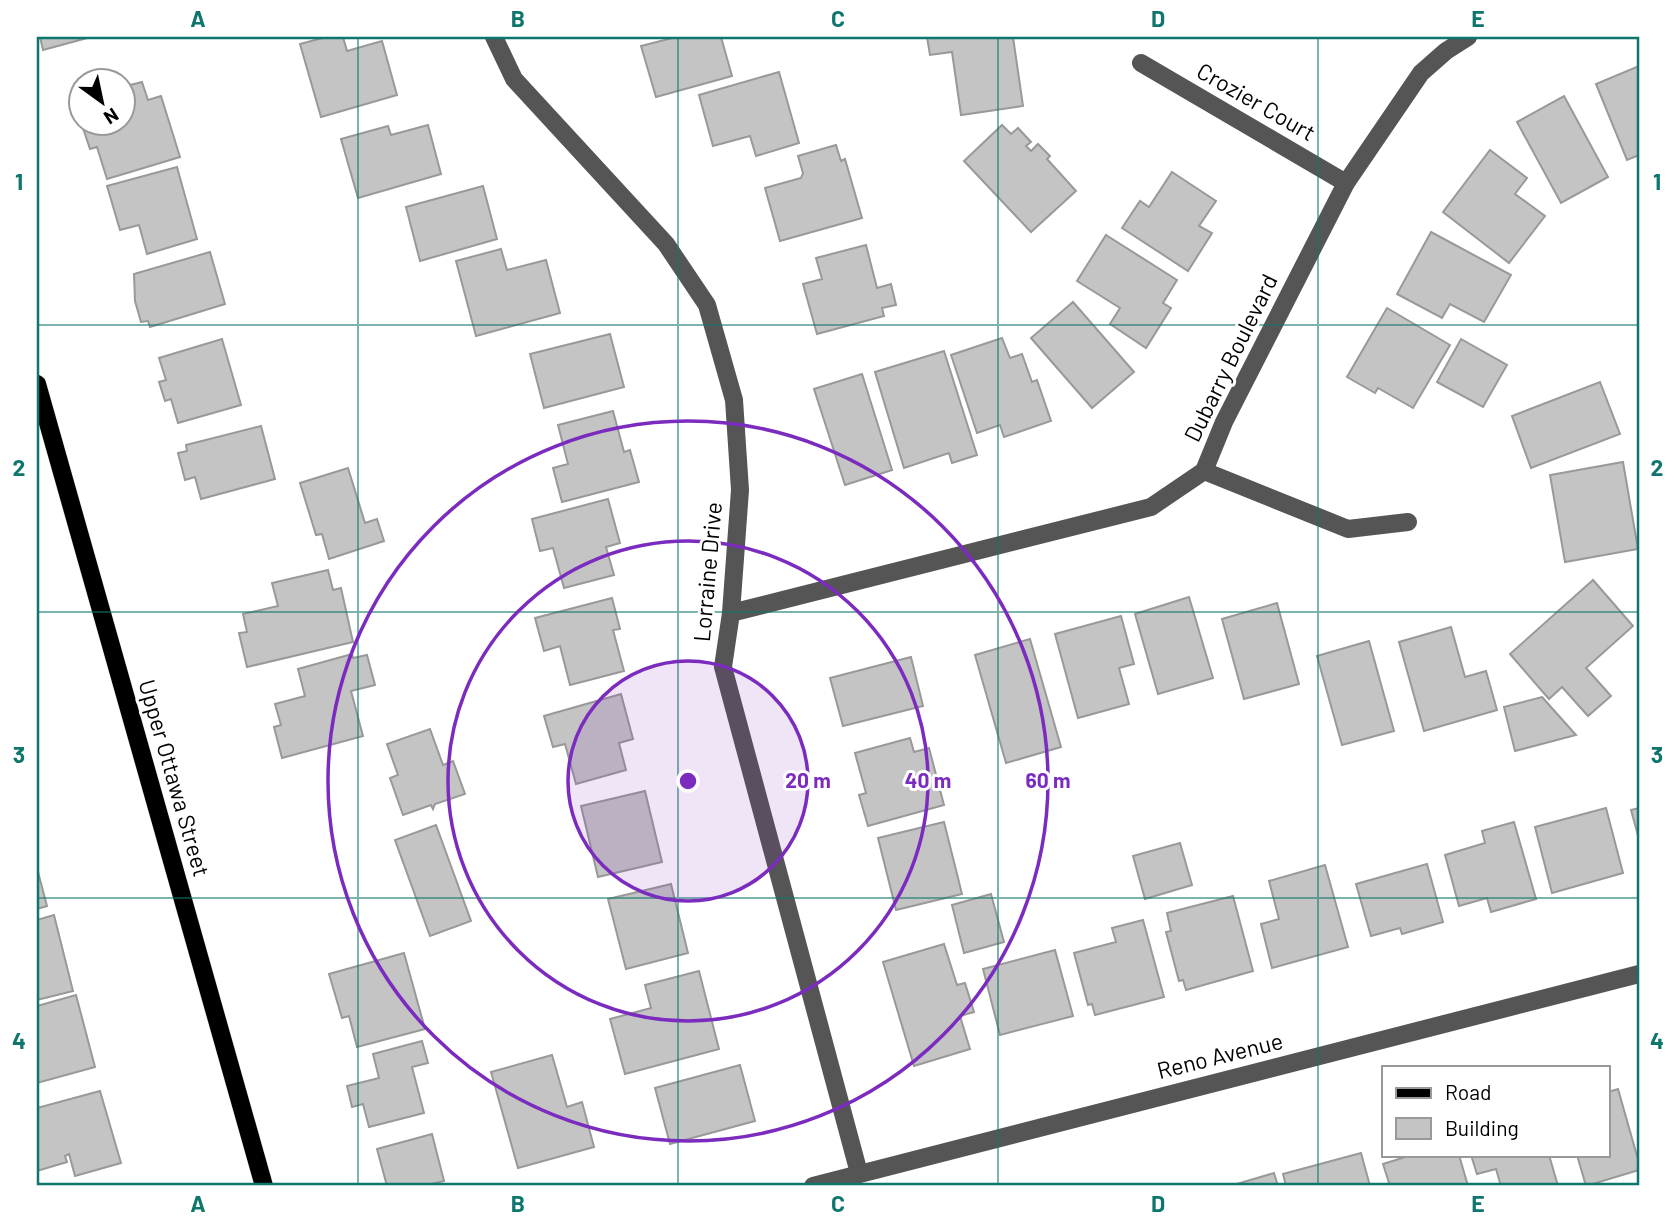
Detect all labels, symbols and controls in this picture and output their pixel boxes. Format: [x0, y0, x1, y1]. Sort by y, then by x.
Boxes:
text: A [190, 4, 206, 32]
text: B [511, 4, 525, 32]
text: C [831, 4, 845, 32]
text: D [1151, 4, 1165, 32]
text: E [1471, 4, 1485, 32]
street label: Crozier Court [1192, 56, 1321, 146]
north arrow [66, 66, 136, 136]
text: N [100, 104, 123, 130]
text: 1 [15, 167, 23, 195]
text: 1 [1653, 167, 1661, 195]
street label: Dubarry Boulevard [1177, 269, 1283, 446]
text: 2 [13, 453, 25, 481]
text: 2 [1651, 453, 1663, 481]
street label: Lorraine Drive [687, 501, 727, 643]
street label: Upper Ottawa Street [133, 676, 216, 879]
text: 3 [13, 740, 25, 768]
text: 3 [1651, 740, 1663, 768]
text: 20 m [785, 767, 831, 792]
text: 40 m [905, 767, 951, 792]
text: 60 m [1026, 767, 1070, 792]
centre of rings [676, 769, 700, 793]
text: 4 [12, 1026, 26, 1054]
street label: Reno Avenue [1154, 1026, 1286, 1084]
text: 4 [1650, 1026, 1664, 1054]
legend [1382, 1066, 1610, 1156]
text: Road [1445, 1079, 1491, 1104]
text: Building [1445, 1115, 1519, 1140]
text: A [190, 1189, 206, 1217]
text: B [511, 1189, 525, 1217]
text: C [831, 1189, 845, 1217]
text: D [1151, 1189, 1165, 1217]
text: E [1471, 1189, 1485, 1217]

